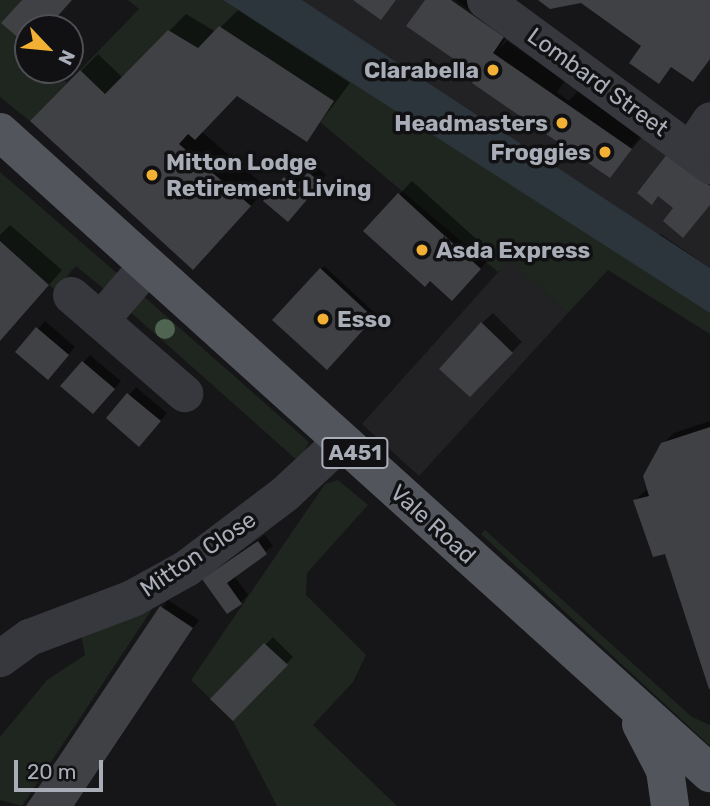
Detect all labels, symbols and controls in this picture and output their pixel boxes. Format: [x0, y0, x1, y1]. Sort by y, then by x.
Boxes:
north arrow [14, 14, 84, 84]
street label: Lombard Street [522, 22, 674, 142]
text: N [53, 46, 80, 69]
place label: Clarabella [364, 56, 479, 84]
marker: Clarabella [485, 62, 501, 78]
place label: Headmasters [394, 109, 548, 137]
marker: Headmasters [554, 115, 570, 131]
place label: Froggies [490, 138, 591, 166]
marker: Froggies [597, 144, 613, 160]
place label: Mitton Lodge Retirement Living [166, 148, 372, 202]
marker: Mitton Lodge Retirement Living [144, 167, 160, 183]
place label: Asda Express [436, 236, 590, 264]
marker: Asda Express [414, 242, 430, 258]
place label: Esso [337, 305, 391, 333]
marker: Esso [315, 311, 331, 327]
road number: A451 [320, 435, 390, 470]
street label: Vale Road [385, 479, 481, 569]
street label: Mitton Close [135, 505, 261, 603]
scale bar [18, 746, 107, 790]
text: 20 m [27, 759, 76, 784]

